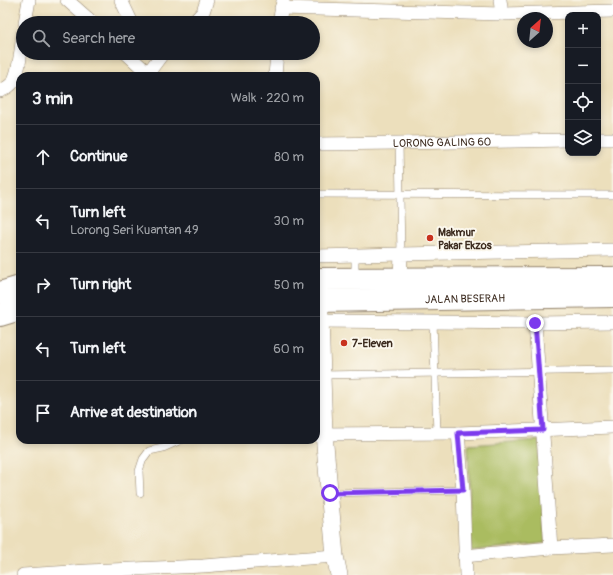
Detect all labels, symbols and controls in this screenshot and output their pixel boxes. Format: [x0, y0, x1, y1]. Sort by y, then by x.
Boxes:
north arrow [517, 12, 553, 48]
map controls [565, 12, 601, 156]
button: + [565, 12, 601, 48]
search box [16, 16, 320, 60]
icon: search [30, 27, 52, 49]
text: Search here [62, 29, 135, 48]
button: − [565, 48, 601, 84]
button: locate [565, 84, 601, 120]
text: 3 min [32, 88, 73, 109]
text: Walk · 220 m [231, 90, 304, 106]
button: layers [565, 120, 601, 156]
street label: LORONG GALING 60 [393, 135, 491, 150]
icon: ahead [32, 146, 54, 168]
text: Continue [70, 147, 128, 166]
text: 80 m [274, 149, 304, 165]
text: Turn left [70, 203, 126, 222]
icon: left [32, 210, 54, 232]
text: 30 m [274, 213, 304, 229]
text: Lorong Seri Kuantan 49 [70, 222, 199, 238]
place label: Makmur Pakar Ekzos [438, 226, 492, 252]
marker: Makmur Pakar Ekzos [425, 233, 435, 243]
icon: right [32, 274, 54, 296]
text: Turn right [70, 275, 131, 294]
text: 50 m [274, 277, 304, 293]
street label: JALAN BESERAH [425, 291, 505, 306]
route end [526, 314, 544, 332]
place label: 7-Eleven [352, 337, 393, 350]
icon: left [32, 338, 54, 360]
marker: 7-Eleven [339, 338, 349, 348]
text: Turn left [70, 339, 126, 358]
text: 60 m [273, 341, 304, 357]
icon: arrive [32, 402, 54, 424]
text: Arrive at destination [70, 403, 197, 422]
route start [321, 484, 339, 502]

